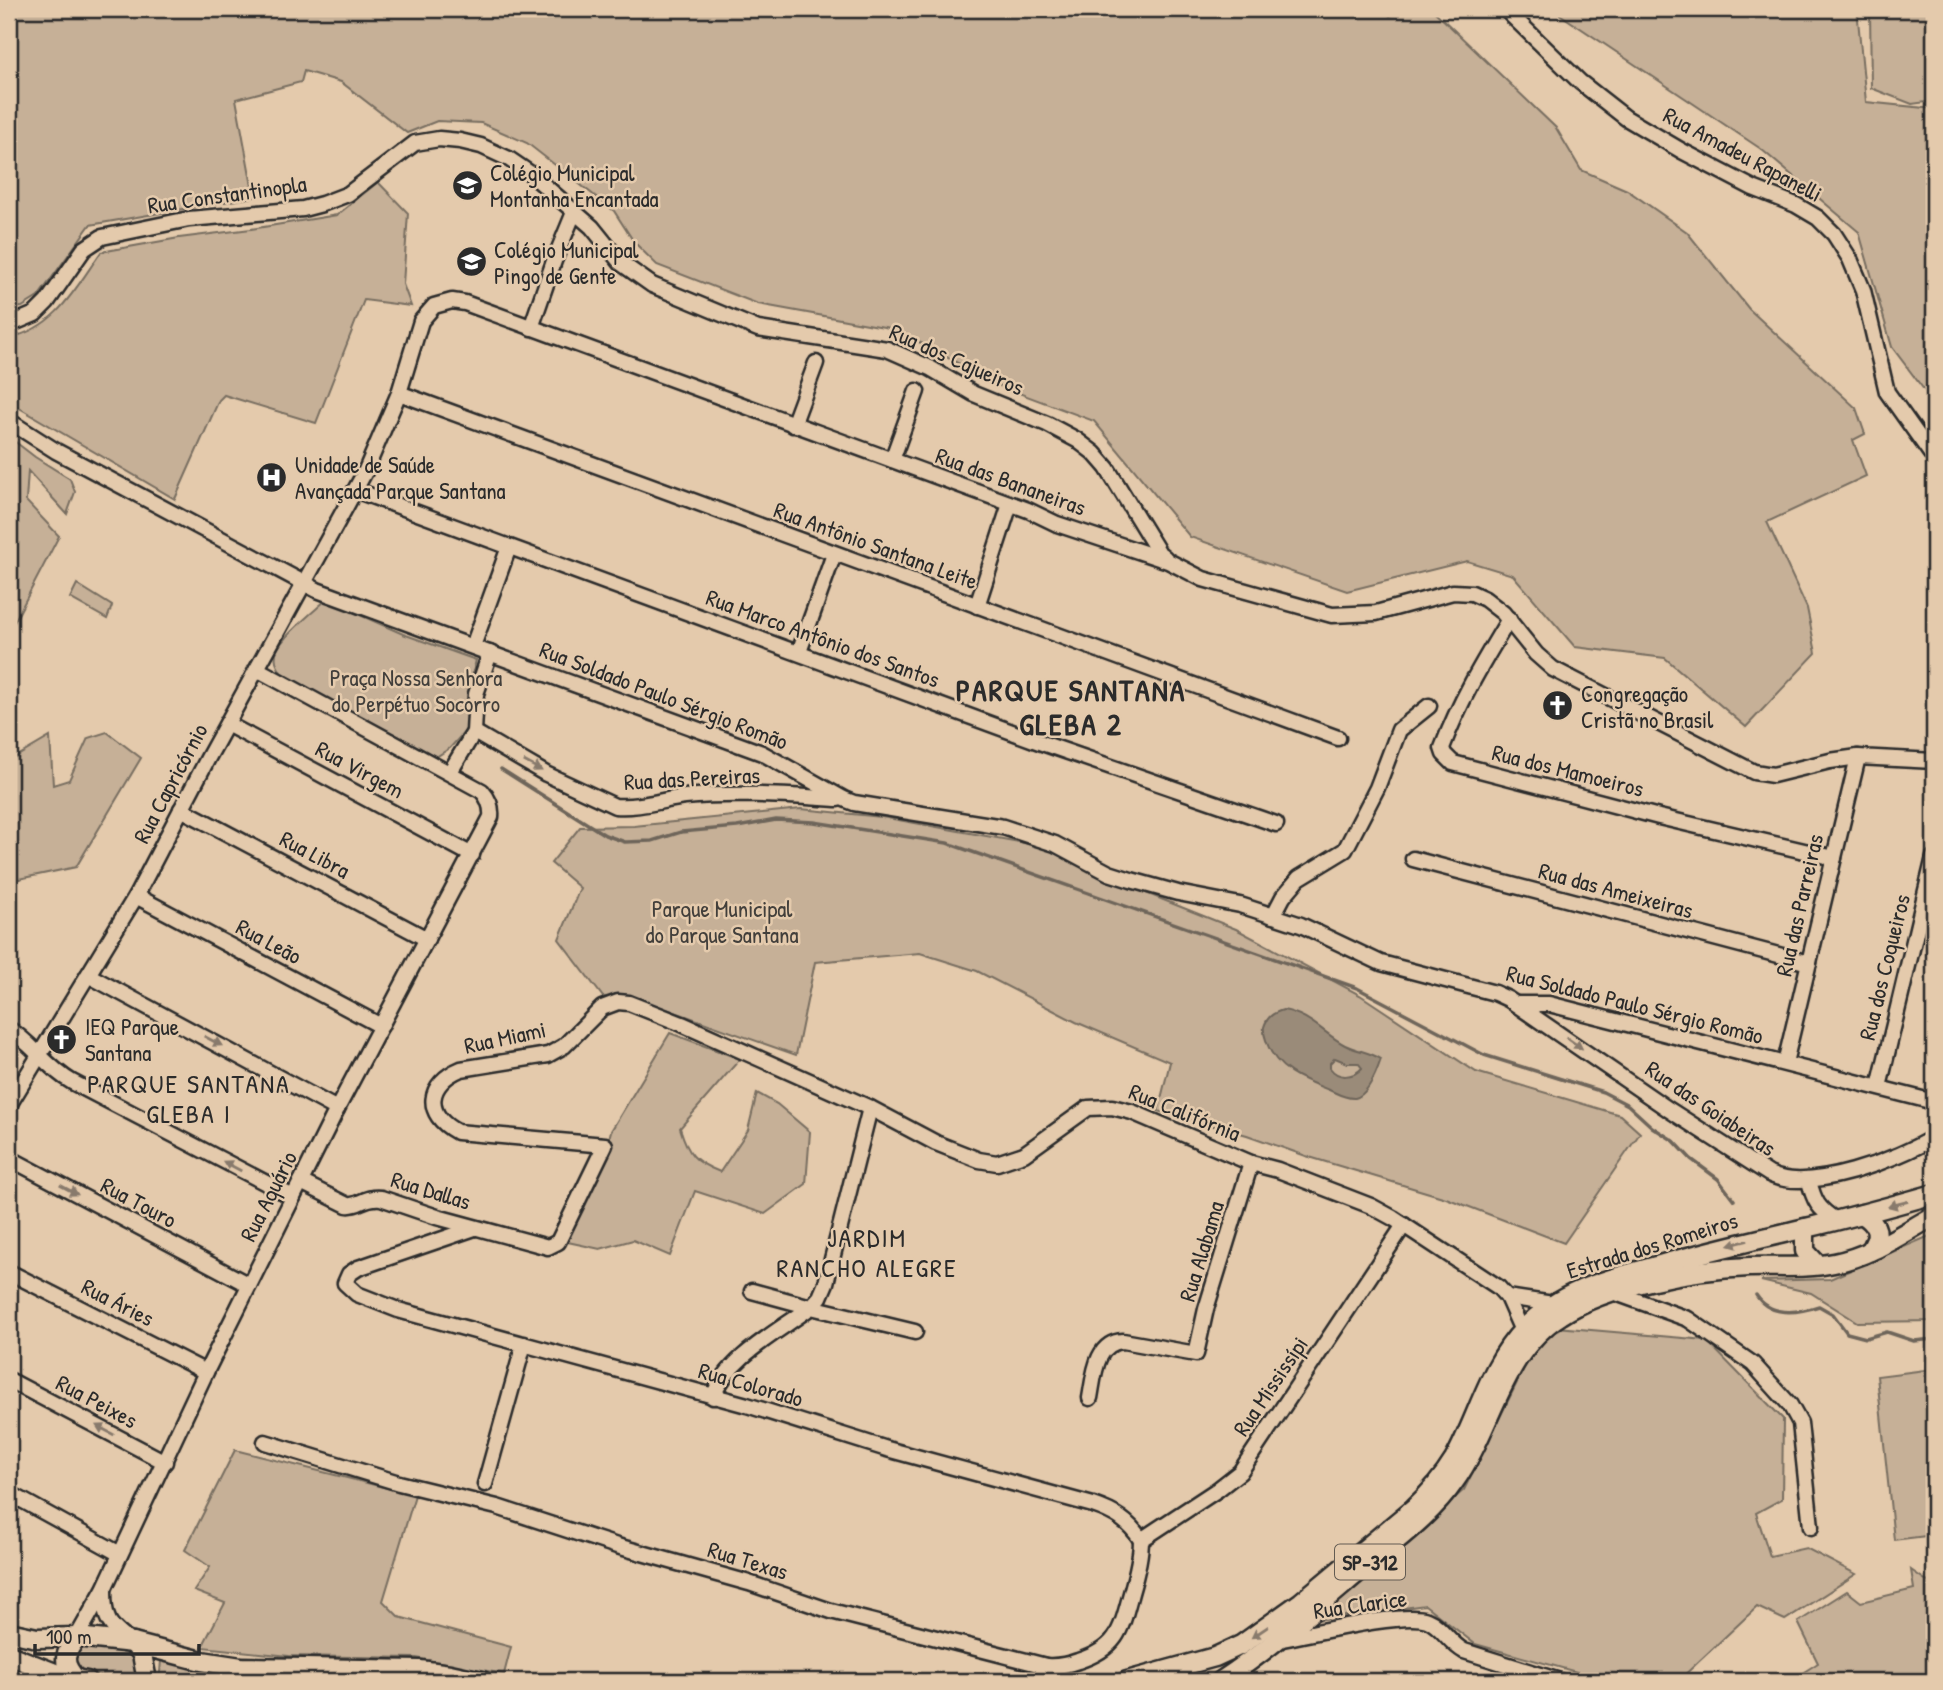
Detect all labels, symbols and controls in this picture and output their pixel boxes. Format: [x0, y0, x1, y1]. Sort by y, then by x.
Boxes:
street label: Rua Amadeu Rapanelli [1658, 99, 1828, 209]
place label: Colégio Municipal Montanha Encantada [490, 157, 658, 214]
street label: Rua Constantinopla [146, 168, 308, 220]
school or university icon: Colégio Municipal Montanha Encantada [450, 168, 484, 202]
place label: Colégio Municipal Pingo de Gente [494, 234, 639, 291]
school or university icon: Colégio Municipal Pingo de Gente [454, 245, 488, 279]
street label: Rua dos Cajueiros [885, 316, 1029, 402]
street label: Rua das Bananeiras [932, 439, 1090, 523]
place label: Unidade de Saúde Avançada Parque Santana [295, 449, 506, 506]
hospital icon: Unidade de Saúde Avançada Parque Santana [255, 460, 289, 494]
street label: Rua Antônio Santana Leite [770, 494, 982, 596]
street label: Rua Marco Antônio dos Santos [702, 581, 944, 695]
street label: Rua Soldado Paulo Sérgio Romão [535, 633, 793, 757]
park label: Praça Nossa Senhora do Perpétuo Socorro [330, 662, 502, 719]
district label: PARQUE SANTANA GLEBA 2 [956, 670, 1186, 744]
place label: Congregação Cristã no Brasil [1581, 678, 1714, 735]
church icon: Congregação Cristã no Brasil [1541, 689, 1575, 723]
street label: Rua Capricórnio [125, 718, 215, 848]
street label: Rua Virgem [310, 733, 410, 805]
street label: Rua dos Mamoeiros [1489, 736, 1647, 804]
street label: Rua das Pereiras [623, 759, 761, 797]
one-way arrow [523, 760, 543, 772]
street label: Rua Libra [275, 823, 355, 885]
street label: Rua das Parreiras [1768, 831, 1830, 979]
street label: Rua das Ameixeiras [1535, 855, 1697, 926]
street label: Rua dos Coqueiros [1851, 891, 1917, 1043]
park label: Parque Municipal do Parque Santana [645, 893, 799, 950]
street label: Rua Leão [231, 911, 307, 971]
street label: Rua Soldado Paulo Sérgio Romão [1503, 957, 1767, 1051]
place label: IEQ Parque Santana [85, 1011, 179, 1068]
street label: Rua Miami [461, 1013, 549, 1061]
church icon: IEQ Parque Santana [45, 1022, 79, 1056]
one-way arrow [203, 1035, 223, 1047]
one-way arrow [1565, 1036, 1583, 1050]
street label: Rua das Goiabeiras [1640, 1053, 1782, 1163]
district label: PARQUE SANTANA GLEBA I [87, 1066, 291, 1131]
street label: Rua Califórnia [1125, 1076, 1245, 1148]
street label: Rua Aquário [232, 1146, 304, 1246]
one-way arrow [222, 1160, 242, 1171]
street label: Rua Dallas [387, 1163, 475, 1217]
street label: Rua Touro [96, 1169, 182, 1235]
one-way arrow [59, 1185, 79, 1196]
street label: Rua Alabama [1171, 1197, 1231, 1305]
one-way arrow [1887, 1199, 1909, 1210]
street label: Estrada dos Romeiros [1563, 1204, 1741, 1286]
district label: JARDIM RANCHO ALEGRE [777, 1220, 957, 1285]
one-way arrow [1727, 1238, 1749, 1249]
street label: Rua Áries [77, 1271, 160, 1333]
street label: Rua Mississípi [1225, 1330, 1315, 1442]
street label: Rua Colorado [695, 1354, 807, 1414]
street label: Rua Peixes [51, 1367, 143, 1435]
one-way arrow [94, 1425, 114, 1437]
street label: Rua Texas [704, 1533, 792, 1587]
road number: SP-312 [1335, 1544, 1405, 1580]
street label: Rua Clarice [1311, 1582, 1409, 1626]
scale bar [35, 1613, 200, 1657]
text: 100 m [46, 1622, 92, 1651]
one-way arrow [1251, 1625, 1269, 1639]

